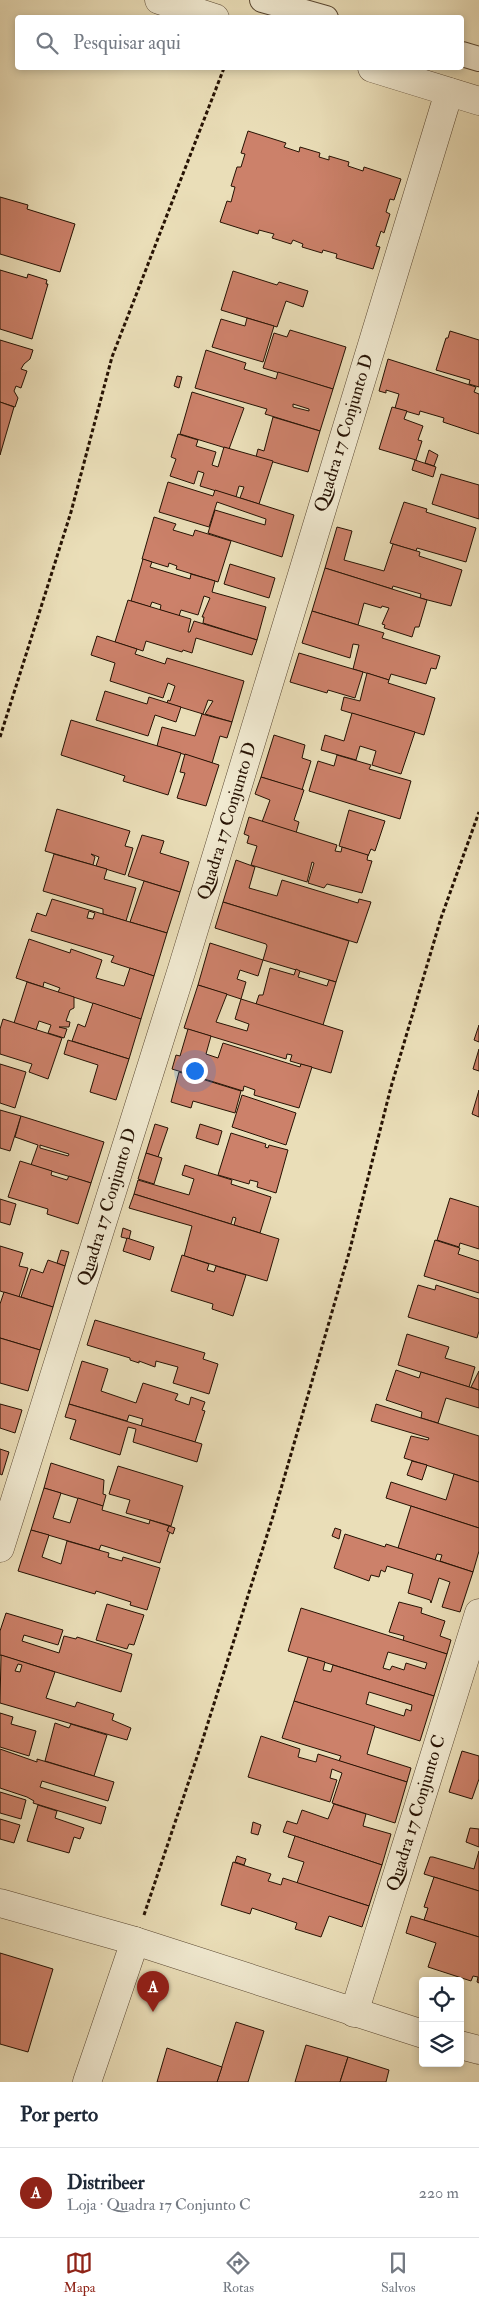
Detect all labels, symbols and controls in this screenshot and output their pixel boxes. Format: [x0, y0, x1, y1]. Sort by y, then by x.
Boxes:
search box [15, 15, 464, 70]
icon: search [33, 29, 61, 57]
text: Pesquisar aqui [73, 31, 181, 55]
street label: Quadra 17 Conjunto D [309, 351, 379, 515]
street label: Quadra 17 Conjunto D [192, 739, 262, 903]
your location [182, 1058, 208, 1084]
street label: Quadra 17 Conjunto D [72, 1125, 142, 1289]
street label: Quadra 17 Conjunto C [381, 1732, 451, 1894]
pin: A [137, 1971, 169, 2012]
map controls [419, 1977, 464, 2067]
button: locate [419, 1977, 464, 2022]
button: layers [419, 2022, 464, 2067]
text: Por perto [20, 2101, 98, 2128]
text: Distribeer [67, 2171, 145, 2195]
text: A [31, 2183, 41, 2203]
text: 220 m [419, 2183, 459, 2203]
text: Loja · Quadra 17 Conjunto C [67, 2195, 251, 2215]
tab: Mapa [63, 2249, 95, 2296]
tab: Rotas [222, 2249, 254, 2296]
tab: Salvos [381, 2249, 416, 2296]

